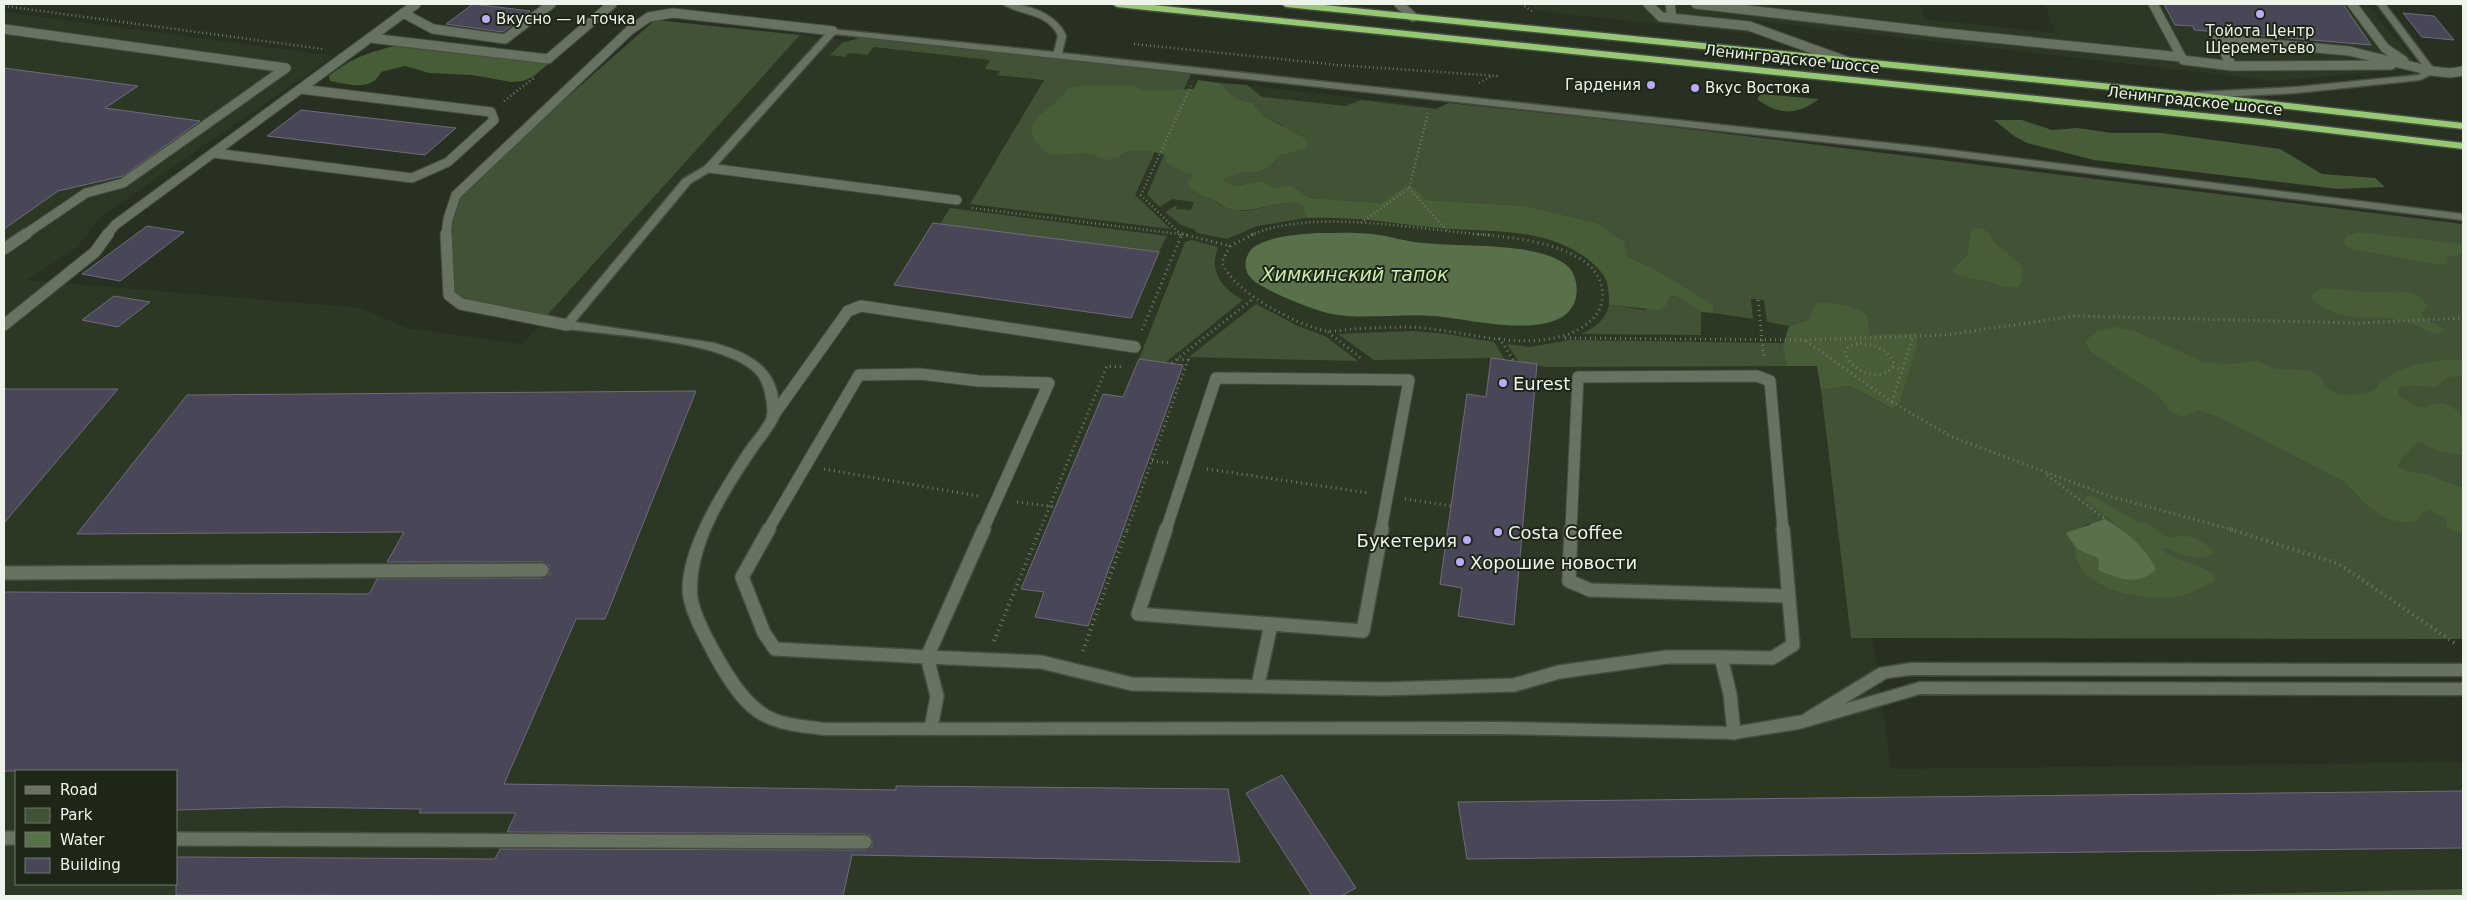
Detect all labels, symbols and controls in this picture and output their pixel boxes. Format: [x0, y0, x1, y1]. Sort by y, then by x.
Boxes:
marker: Тойота Центр Шереметьево [2254, 8, 2266, 20]
place label: Вкусно — и точка [496, 10, 636, 28]
marker: Вкусно — и точка [480, 13, 492, 25]
place label: Тойота Центр Шереметьево [2205, 22, 2315, 57]
street label: Ленинградское шоссе [1704, 41, 1880, 77]
place label: Гардения [1565, 76, 1641, 94]
marker: Гардения [1645, 79, 1657, 91]
place label: Вкус Востока [1705, 79, 1810, 97]
marker: Вкус Востока [1689, 82, 1701, 94]
street label: Ленинградское шоссе [2107, 83, 2283, 119]
water label: Химкинский тапок [1261, 263, 1449, 285]
place label: Eurest [1513, 373, 1570, 394]
marker: Eurest [1497, 377, 1509, 389]
place label: Costa Coffee [1508, 522, 1623, 543]
marker: Costa Coffee [1492, 526, 1504, 538]
place label: Букетерия [1357, 530, 1457, 551]
marker: Букетерия [1461, 534, 1473, 546]
place label: Хорошие новости [1470, 552, 1637, 573]
marker: Хорошие новости [1454, 556, 1466, 568]
legend [15, 770, 178, 885]
text: Road [60, 781, 98, 799]
text: Park [60, 806, 93, 824]
text: Water [60, 831, 105, 849]
text: Building [60, 856, 121, 874]

